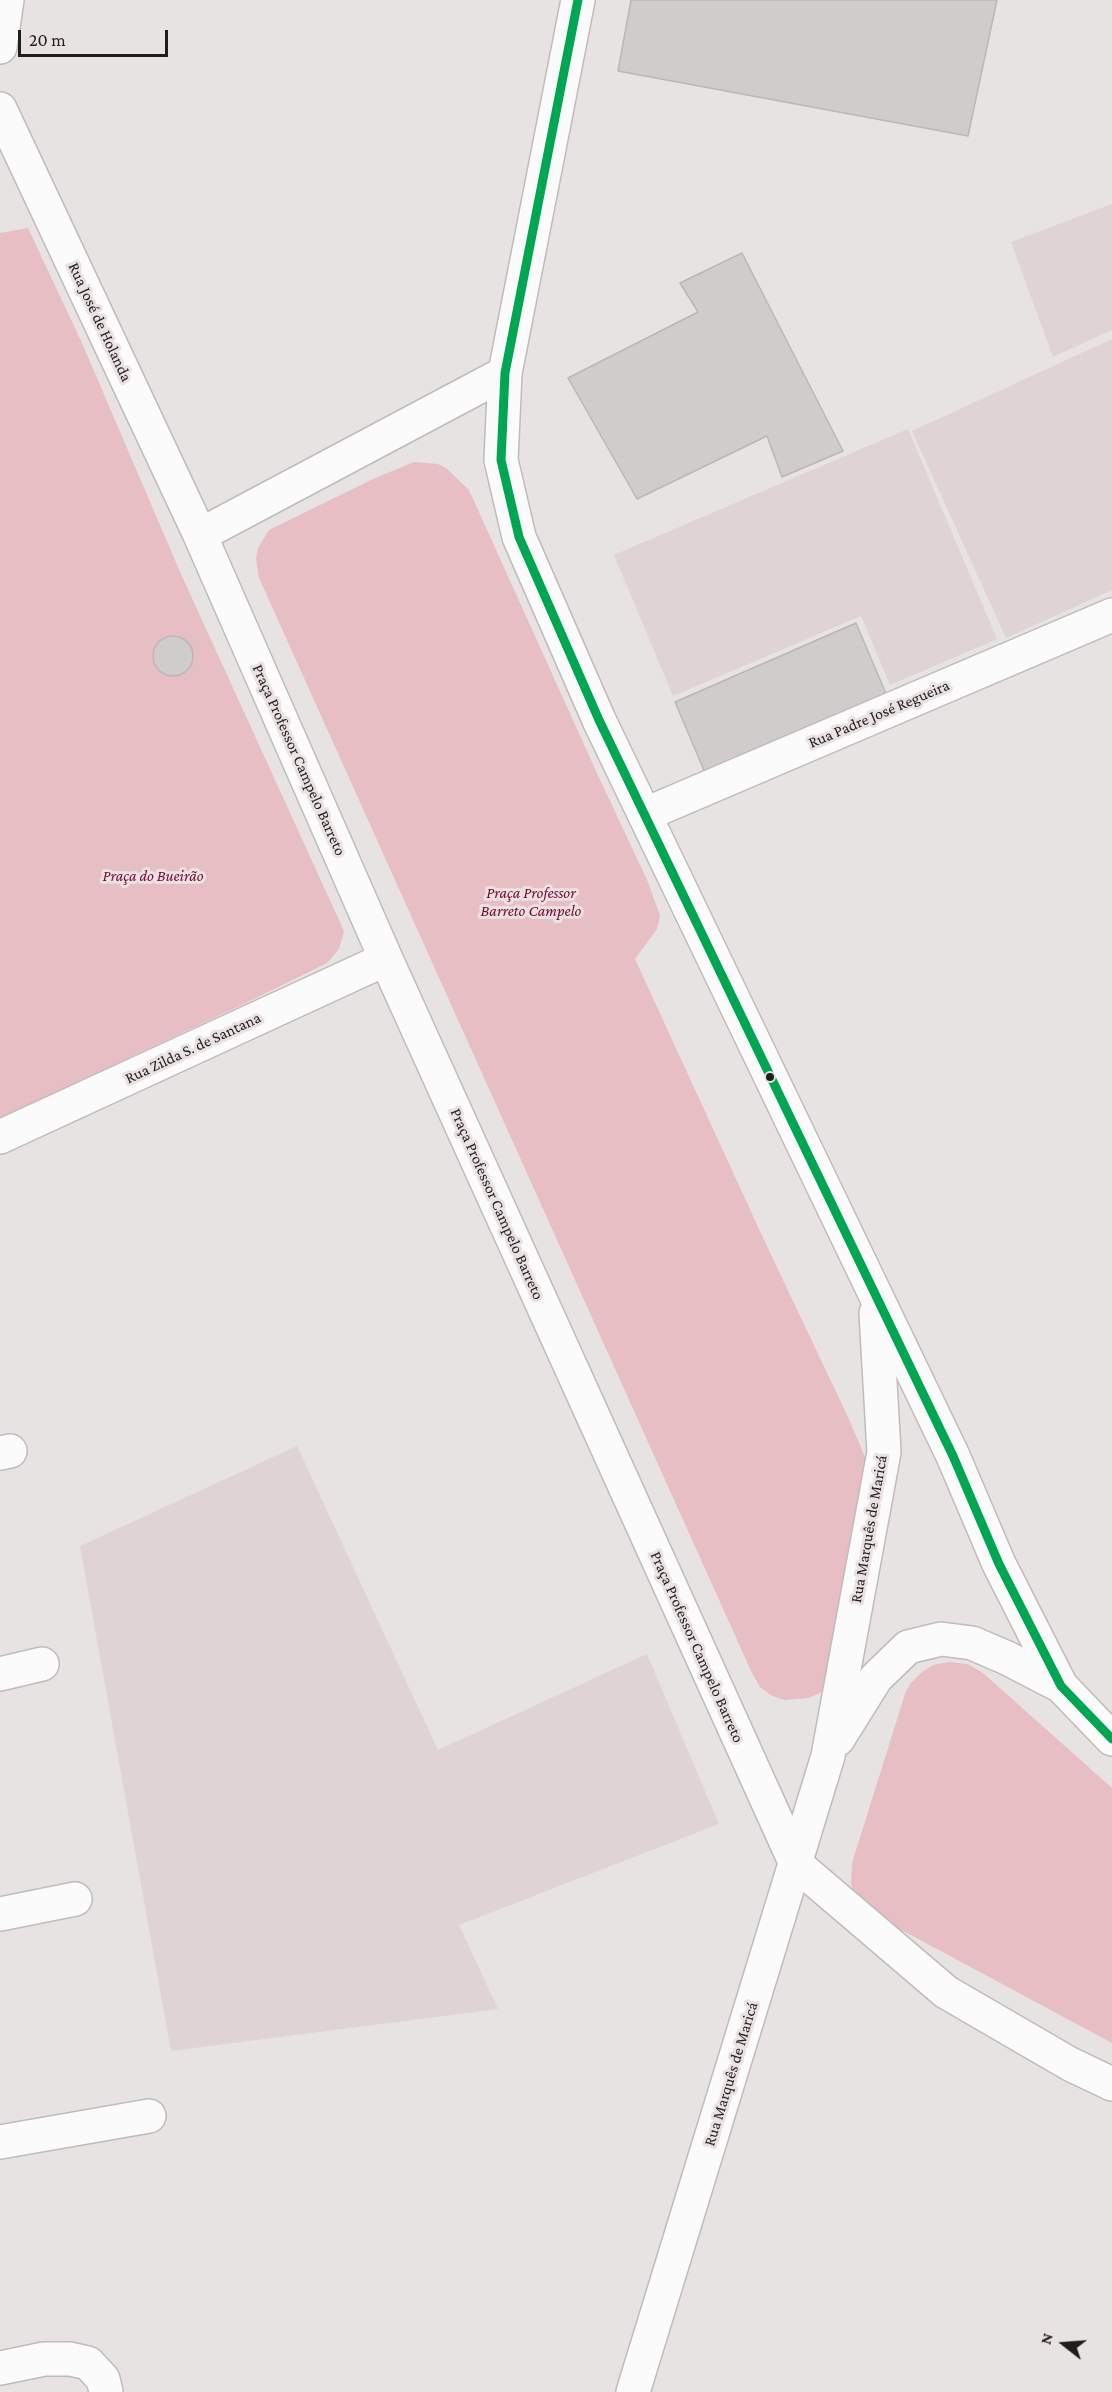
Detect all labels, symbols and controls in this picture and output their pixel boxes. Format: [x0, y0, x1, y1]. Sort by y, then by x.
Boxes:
scale bar [21, 18, 171, 56]
text: 20 m [29, 30, 66, 50]
street label: Rua José de Holanda [64, 259, 136, 385]
street label: Praça Professor Campelo Barreto [248, 661, 350, 859]
street label: Rua Padre José Regueira [806, 676, 952, 752]
park label: Praça do Bueirão [102, 866, 204, 886]
park label: Praça Professor Barreto Campelo [481, 883, 581, 921]
street label: Rua Zilda S. de Santana [122, 1008, 264, 1088]
unlabelled marker [764, 1071, 776, 1083]
street label: Praça Professor Campelo Barreto [446, 1105, 548, 1303]
street label: Rua Marquês de Maricá [847, 1454, 891, 1604]
street label: Praça Professor Campelo Barreto [646, 1548, 748, 1746]
street label: Rua Marquês de Maricá [700, 2000, 762, 2148]
north arrow [1034, 2314, 1094, 2374]
text: N [1037, 2331, 1056, 2346]

